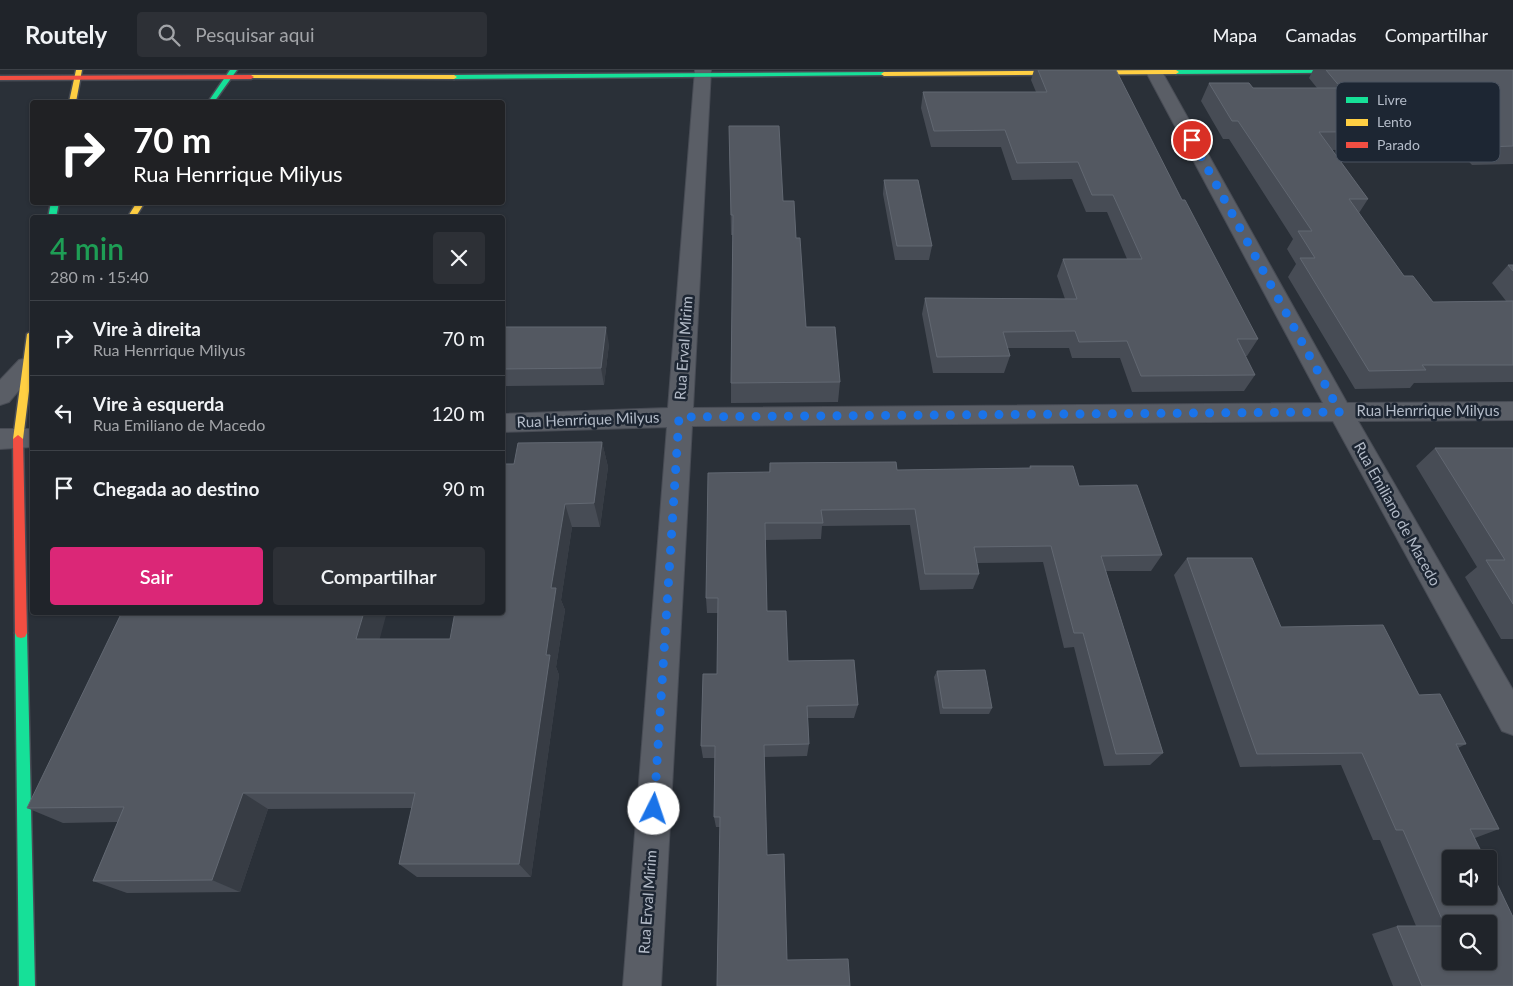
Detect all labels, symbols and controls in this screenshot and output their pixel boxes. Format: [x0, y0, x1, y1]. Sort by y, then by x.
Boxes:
search box [137, 12, 487, 57]
text: Routely [25, 20, 107, 49]
icon: search [155, 21, 183, 49]
text: Pesquisar aqui [195, 23, 314, 46]
text: Mapa [1213, 24, 1257, 46]
text: Camadas [1285, 24, 1357, 46]
text: Compartilhar [1385, 24, 1488, 46]
legend [1336, 82, 1500, 162]
text: Livre [1377, 91, 1407, 108]
text: Lento [1377, 113, 1412, 130]
text: 70 m [133, 118, 211, 160]
pin [1171, 119, 1213, 161]
icon: right [50, 120, 115, 185]
icon: arrive [1178, 126, 1206, 154]
text: Parado [1377, 136, 1420, 153]
text: Rua Henrrique Milyus [133, 160, 343, 187]
text: 4 min [50, 230, 124, 266]
button: close [433, 232, 485, 284]
text: 280 m · 15:40 [50, 267, 149, 286]
street label: Rua Erval Mirim [670, 295, 696, 400]
text: Vire à direita [93, 317, 201, 340]
icon: right [50, 324, 78, 352]
text: 70 m [442, 327, 485, 350]
text: Rua Henrrique Milyus [93, 340, 245, 359]
text: Vire à esquerda [93, 392, 224, 415]
icon: left [50, 399, 78, 427]
street label: Rua Henrrique Milyus [1357, 401, 1499, 419]
text: 120 m [431, 402, 485, 425]
street label: Rua Henrrique Milyus [516, 408, 660, 430]
text: Rua Emiliano de Macedo [93, 415, 265, 434]
street label: Rua Emiliano de Macedo [1351, 438, 1445, 589]
icon: arrive [50, 474, 78, 502]
text: Chegada ao destino [93, 477, 259, 500]
text: 90 m [442, 477, 485, 500]
button: Sair [50, 547, 263, 605]
button: Compartilhar [273, 547, 485, 605]
position arrow [627, 782, 679, 834]
street label: Rua Erval Mirim [634, 849, 660, 954]
map controls [1442, 850, 1497, 970]
button: sound [1442, 850, 1497, 905]
button: search [1442, 915, 1497, 970]

